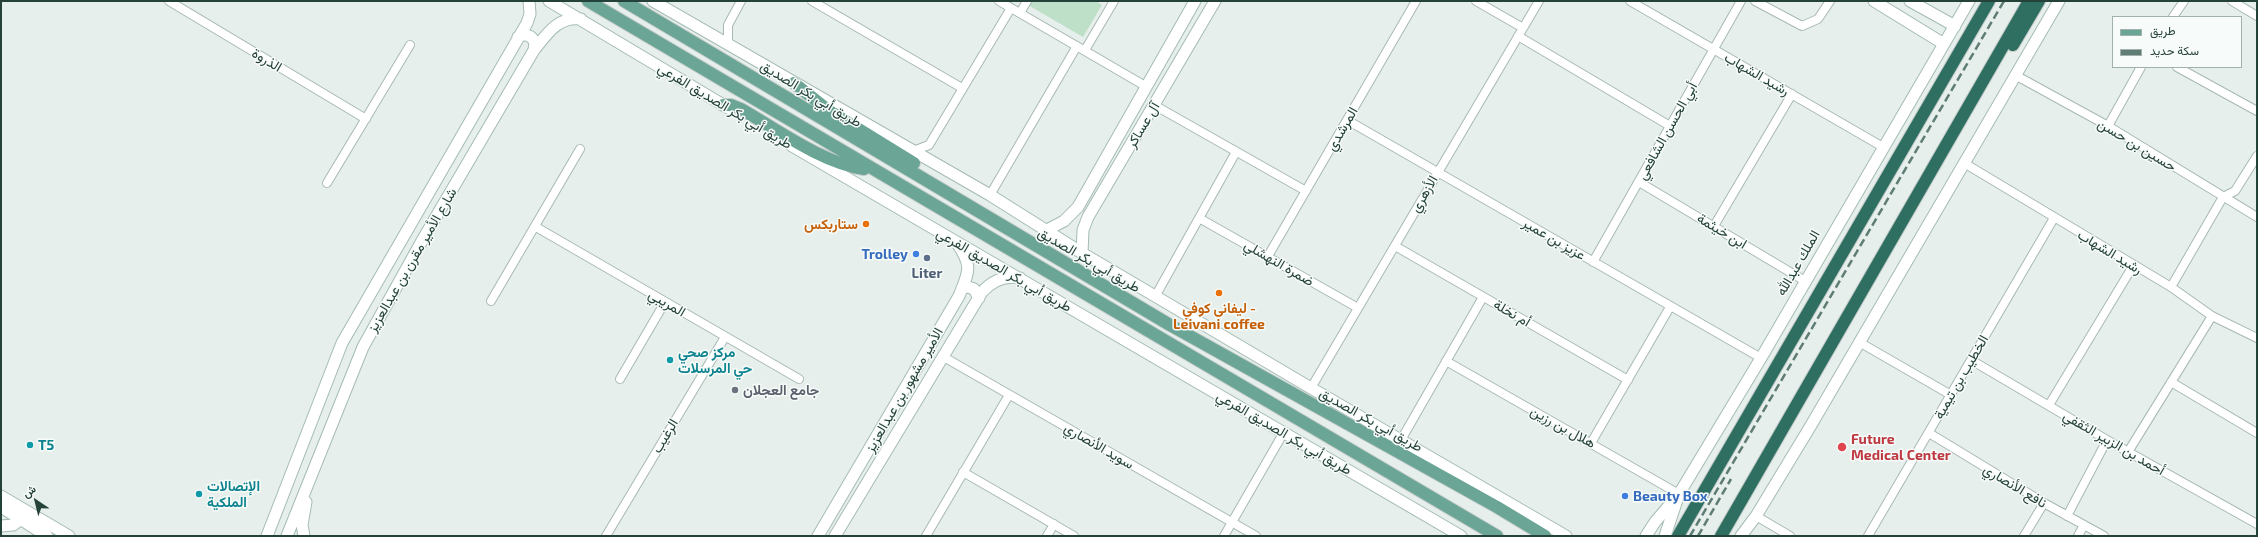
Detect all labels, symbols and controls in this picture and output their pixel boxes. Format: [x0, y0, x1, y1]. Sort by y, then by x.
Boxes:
legend [2112, 16, 2242, 68]
text: طريق [2150, 23, 2175, 37]
text: سكة حديد [2150, 43, 2199, 57]
street label: الذروة [249, 45, 285, 75]
street label: رشيد الشهاب [1721, 49, 1793, 99]
street label: طريق أبي بكر الصديق [757, 57, 865, 131]
street label: طريق أبي بكر الصديق الفرعي [655, 59, 795, 153]
street label: أبي الحسن الشافعي [1633, 79, 1701, 183]
street label: آل عساكر [1123, 99, 1163, 151]
street label: المرشدي [1323, 104, 1361, 154]
street label: حسين بن حسن [2095, 115, 2179, 175]
street label: الأزهري [1407, 173, 1441, 215]
street label: شارع الأمير مقرن بن عبدالعزيز [364, 185, 460, 335]
street label: ابن خيثمة [1694, 210, 1750, 252]
street label: عزيز بن عمير [1520, 214, 1588, 264]
place label: ستاربكس [804, 216, 858, 232]
marker: ستاربكس [861, 219, 871, 229]
street label: طريق أبي بكر الصديق الفرعي [933, 224, 1075, 316]
street label: طريق أبي بكر الصديق [1035, 224, 1143, 296]
street label: رشيد الشهاب [2075, 226, 2145, 278]
street label: الملك عبدالله [1773, 227, 1823, 299]
street label: ضمرة النهشلي [1241, 236, 1317, 290]
place label: Trolley [862, 246, 908, 262]
marker: Trolley [911, 249, 921, 259]
marker: Liter [922, 253, 932, 263]
place label: Liter [912, 265, 942, 281]
street label: المريبي [645, 286, 689, 320]
marker: ليفاني كوفي - Leivani coffee [1214, 288, 1224, 298]
street label: أم نخلة [1491, 296, 1533, 330]
place label: ليفاني كوفي - Leivani coffee [1173, 300, 1265, 332]
street label: الأمير مشهور بن عبدالعزيز [861, 325, 947, 455]
street label: الخطيب بن تيمية [1930, 332, 1992, 422]
place label: مركز صحي حي المرسلات [678, 344, 752, 376]
marker: مركز صحي حي المرسلات [665, 355, 675, 365]
place label: جامع العجلان [743, 382, 819, 398]
marker: جامع العجلان [730, 385, 740, 395]
street label: طريق أبي بكر الصديق [1316, 385, 1426, 455]
street label: طريق أبي بكر الصديق الفرعي [1213, 387, 1355, 479]
street label: هلال بن رزين [1527, 402, 1599, 452]
street label: أحمد بن الزبير الثقفي [2060, 407, 2168, 479]
street label: الرغيب [648, 416, 682, 456]
street label: سويد الأنصاري [1061, 419, 1137, 473]
place label: Future Medical Center [1851, 431, 1951, 464]
place label: T5 [38, 437, 54, 453]
marker: T5 [25, 440, 35, 450]
marker: Future Medical Center [1836, 441, 1848, 453]
street label: نافع الأنصاري [1980, 460, 2050, 512]
place label: الإتصالات الملكية [207, 478, 260, 510]
north arrow [16, 481, 56, 521]
text: ش [20, 482, 38, 500]
place label: Beauty Box [1633, 488, 1708, 504]
marker: الإتصالات الملكية [194, 489, 204, 499]
marker: Beauty Box [1620, 491, 1630, 501]

